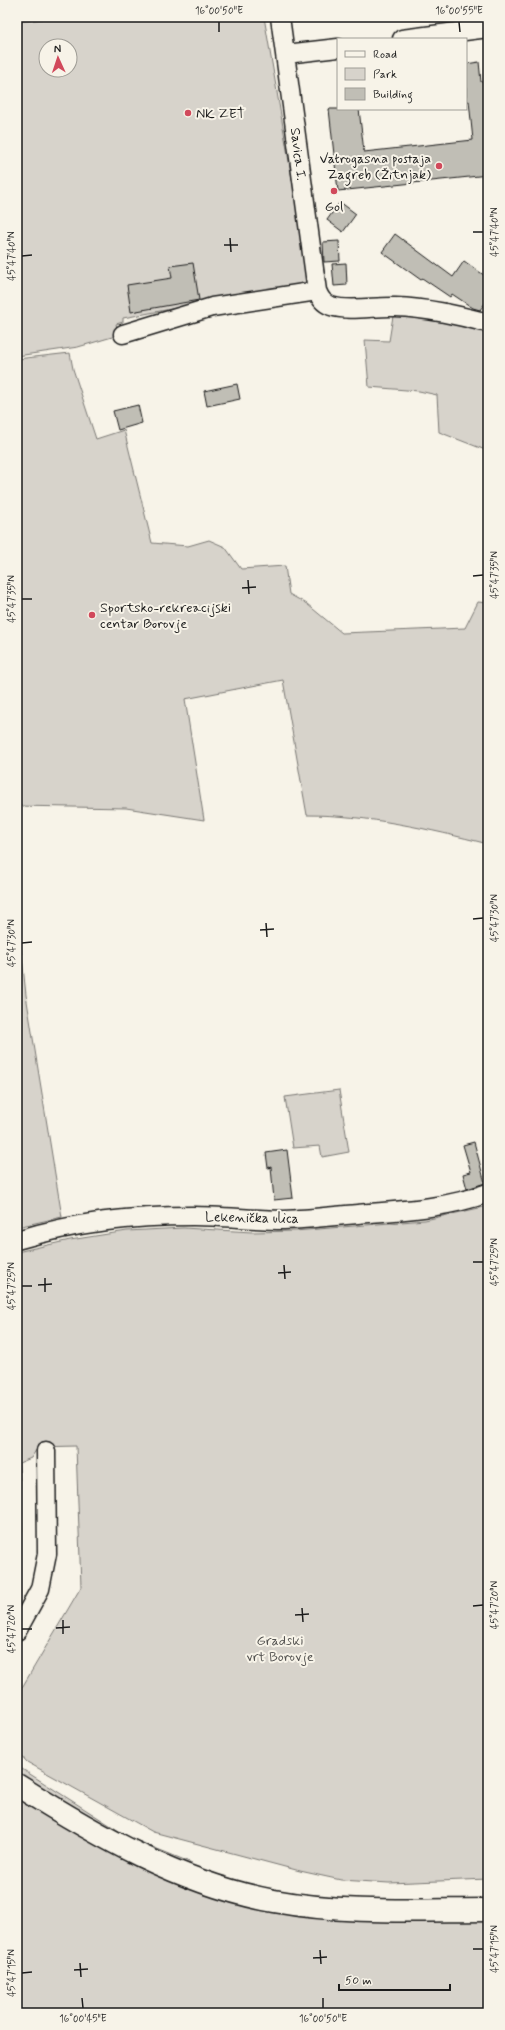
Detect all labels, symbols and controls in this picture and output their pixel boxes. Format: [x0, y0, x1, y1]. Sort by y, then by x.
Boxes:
text: 16°00'50"E [195, 4, 243, 18]
text: 16°00'55"E [435, 4, 483, 18]
north arrow [38, 38, 78, 78]
legend [337, 38, 467, 110]
text: N [54, 42, 62, 56]
text: Road [373, 47, 397, 63]
text: Park [373, 67, 397, 83]
text: Building [373, 87, 413, 104]
place label: NK ZET [196, 105, 245, 123]
marker: NK ZET [183, 108, 193, 118]
street label: Savica I. [286, 127, 310, 182]
place label: Vatrogasna postaja Zagreb (Žitnjak) [319, 150, 431, 186]
marker: Vatrogasna postaja Zagreb (Žitnjak) [434, 161, 444, 171]
marker: Gol [329, 186, 339, 196]
place label: Gol [325, 198, 343, 216]
text: 45°47'40"N [488, 207, 502, 257]
text: 45°47'40"N [5, 231, 19, 281]
text: 45°47'35"N [488, 551, 502, 599]
text: 45°47'35"N [5, 575, 19, 623]
place label: Sportsko-rekreacijski centar Borovje [100, 599, 231, 633]
marker: Sportsko-rekreacijski centar Borovje [87, 610, 97, 620]
text: 45°47'30"N [488, 894, 502, 942]
text: 45°47'30"N [5, 919, 19, 967]
street label: Lekenička ulica [205, 1208, 299, 1228]
text: 45°47'25"N [488, 1238, 502, 1286]
text: 45°47'25"N [5, 1262, 19, 1310]
text: 45°47'20"N [488, 1580, 502, 1629]
text: 45°47'20"N [5, 1604, 19, 1653]
park label: Gradski vrt Borovje [246, 1632, 314, 1666]
text: 45°47'15"N [488, 1925, 502, 1973]
text: 45°47'15"N [5, 1949, 19, 1997]
scale bar [339, 1966, 450, 1992]
text: 50 m [345, 1973, 372, 1989]
text: 16°00'45"E [59, 2012, 107, 2026]
text: 16°00'50"E [299, 2012, 347, 2026]

